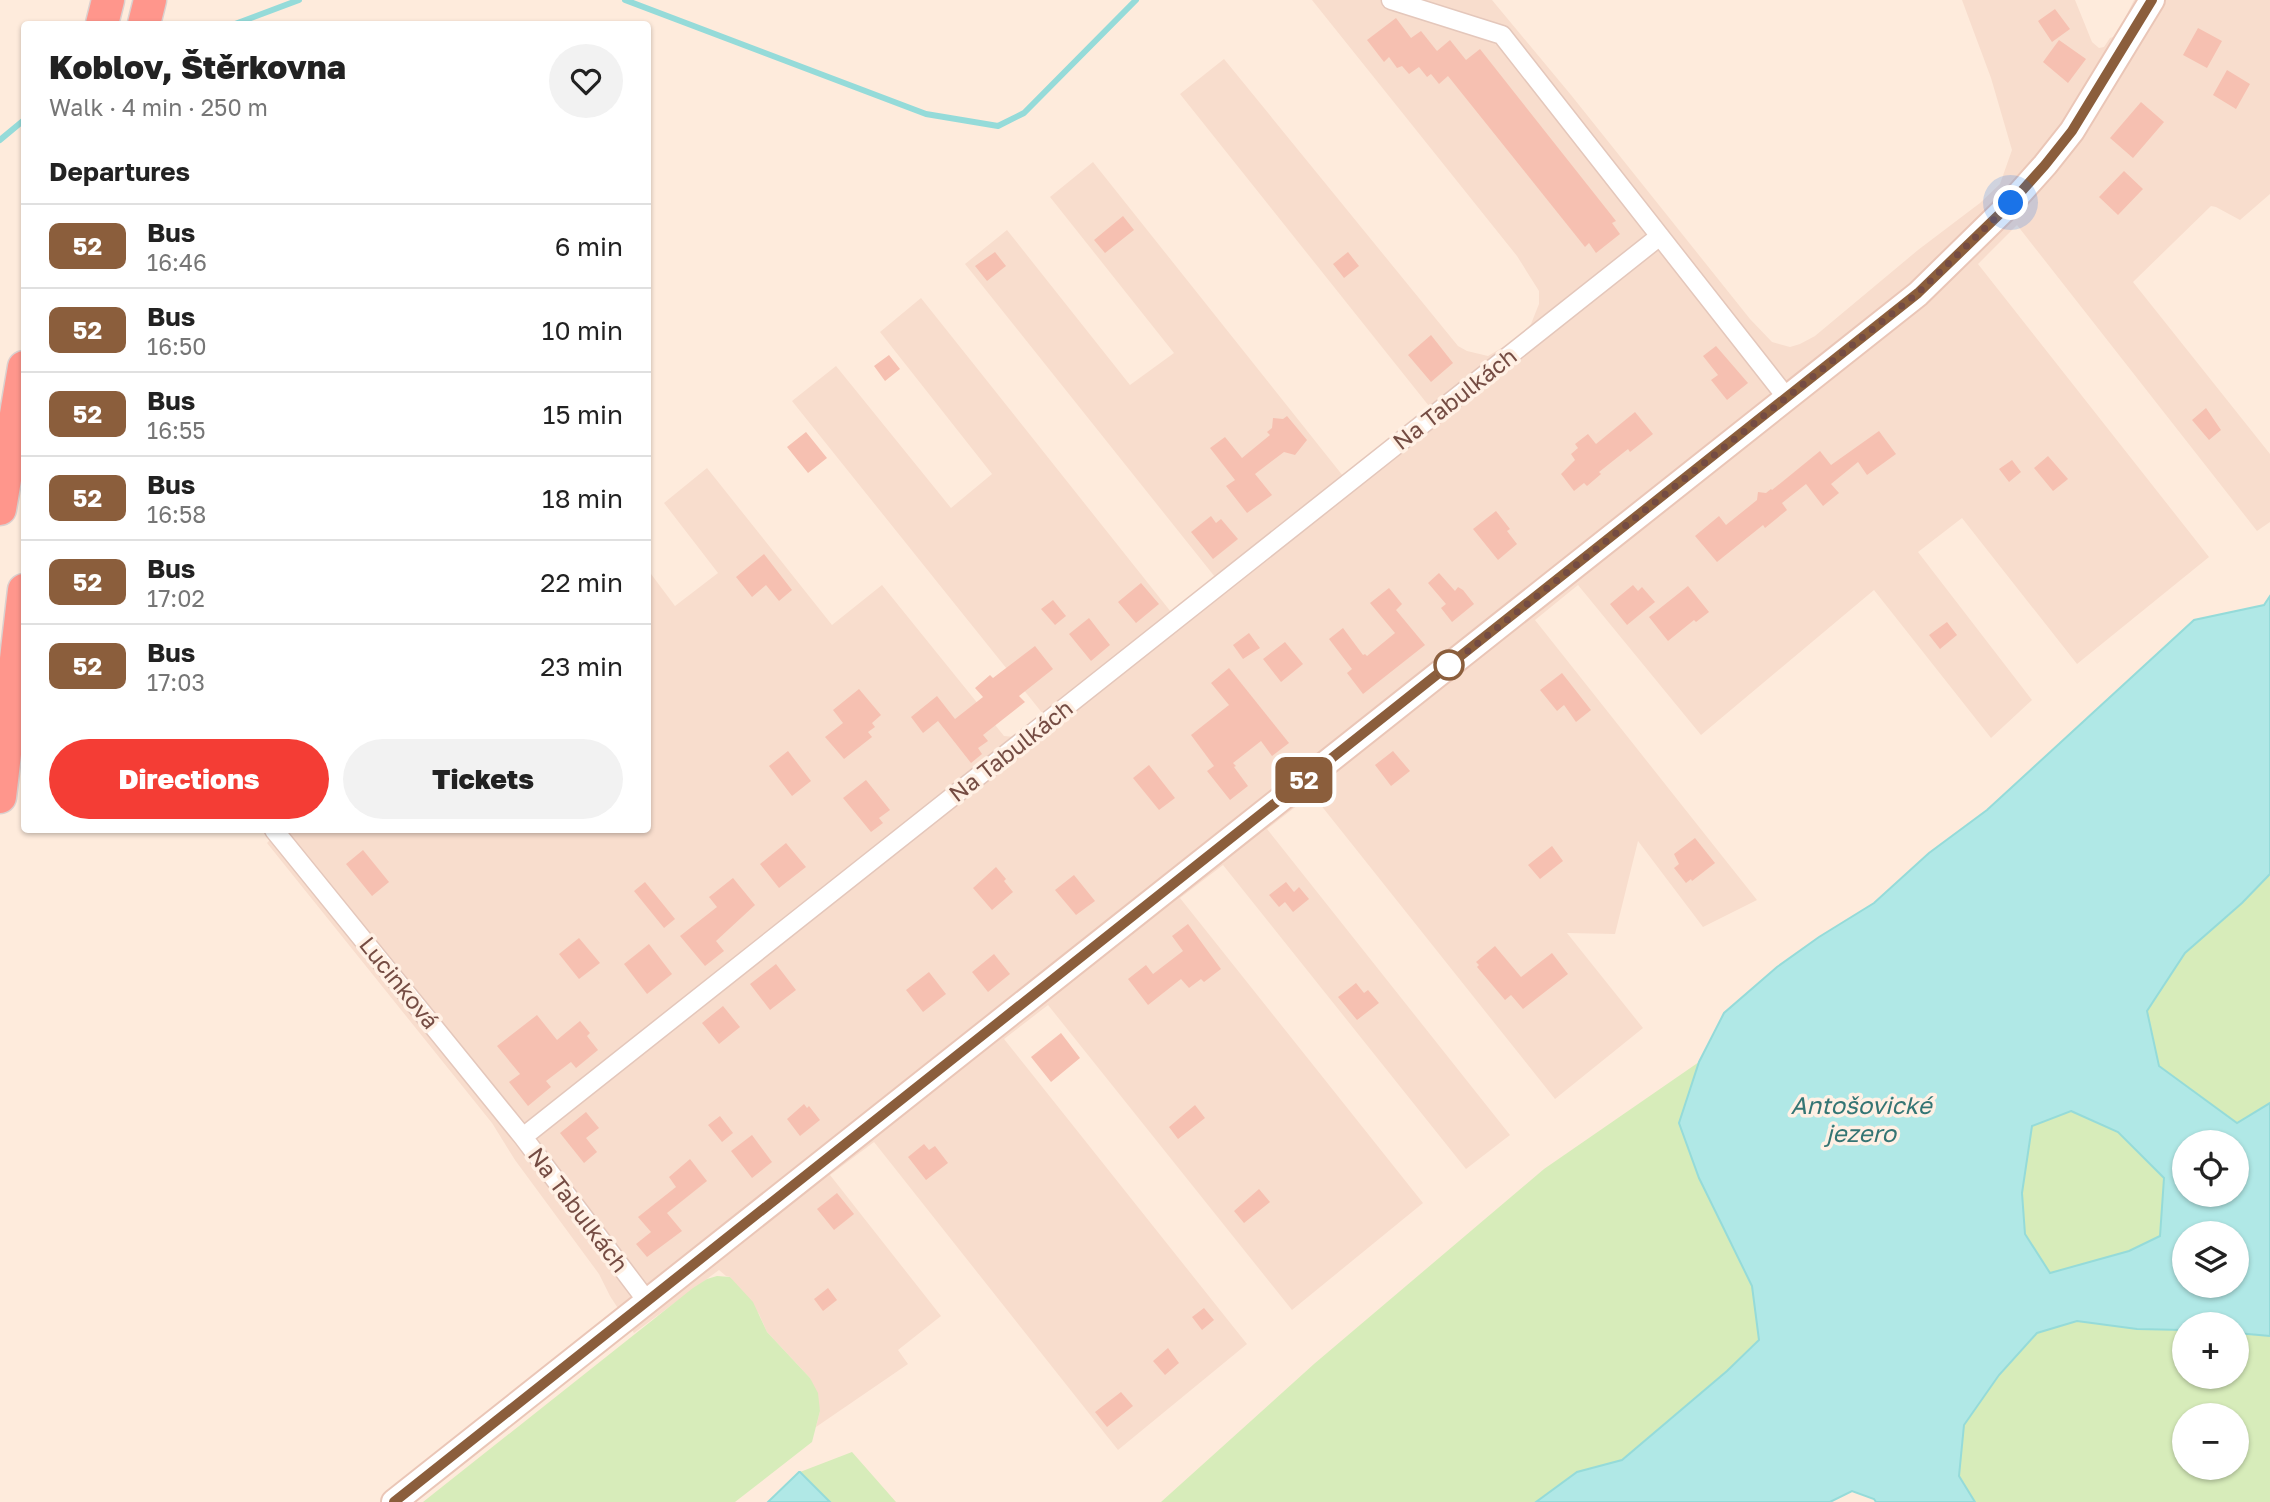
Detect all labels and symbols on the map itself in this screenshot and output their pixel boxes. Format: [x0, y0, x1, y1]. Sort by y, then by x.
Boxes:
your location [1993, 185, 2028, 220]
street label: Na Tabulkách [1387, 341, 1522, 455]
unlabelled marker [1434, 650, 1464, 680]
street label: Na Tabulkách [943, 693, 1078, 807]
line badge: 52 [1272, 757, 1336, 803]
street label: Lucinková [354, 931, 445, 1034]
water label: Antošovické jezero [1790, 1090, 1934, 1148]
street label: Na Tabulkách [523, 1141, 635, 1277]

